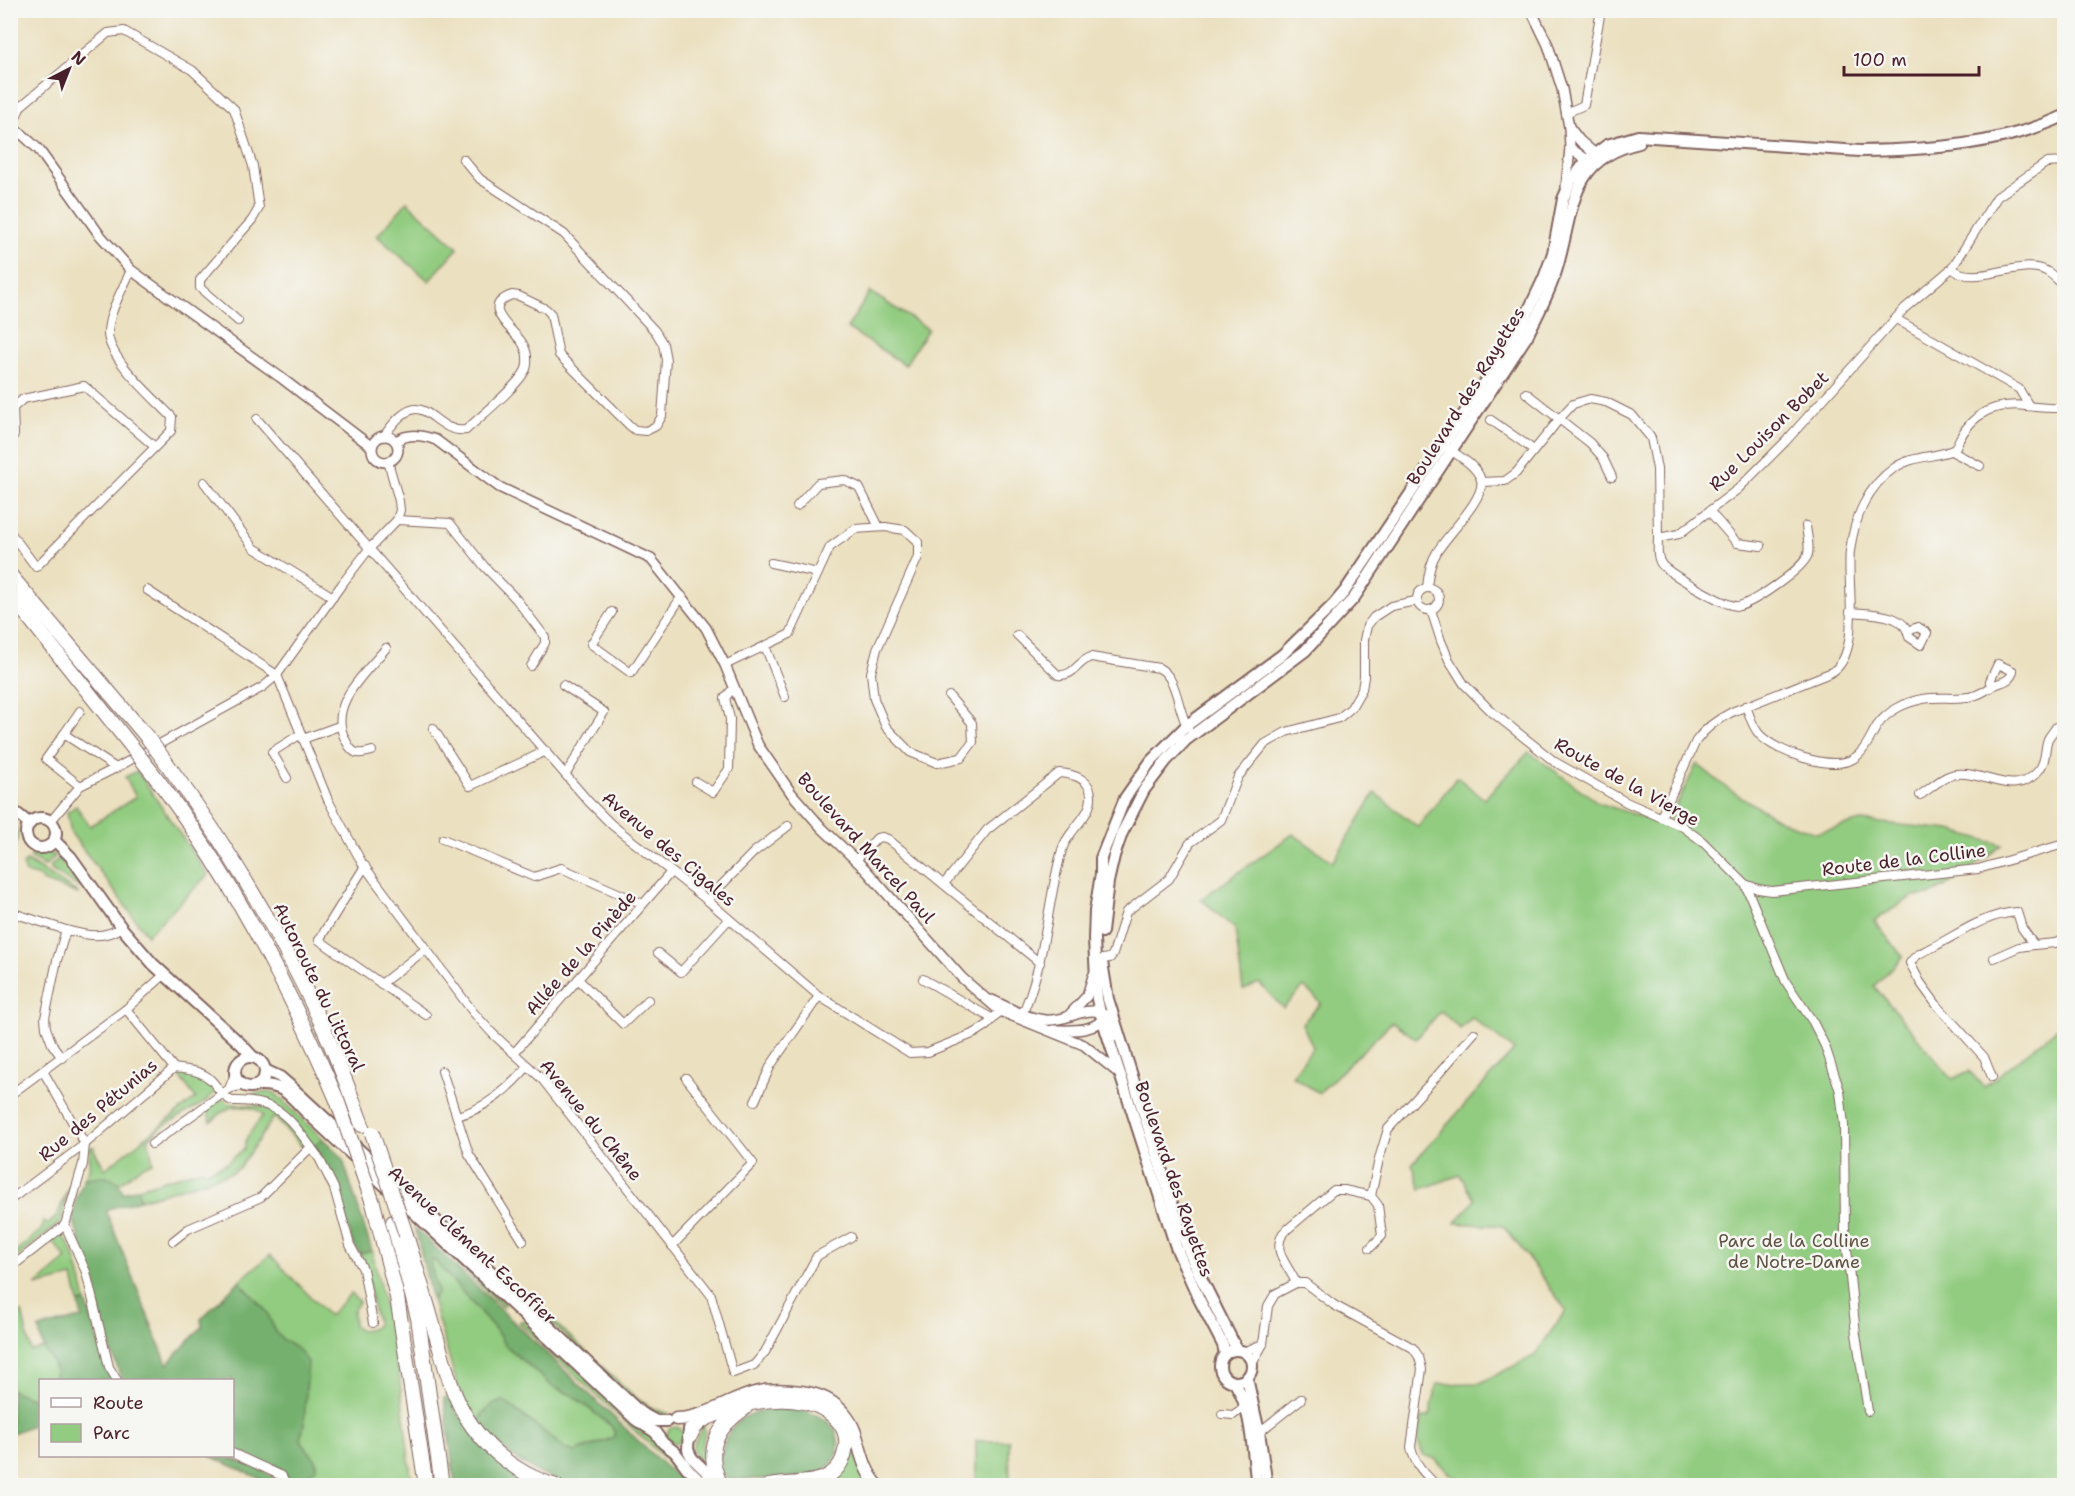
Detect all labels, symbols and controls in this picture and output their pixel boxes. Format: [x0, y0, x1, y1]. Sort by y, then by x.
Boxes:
north arrow [39, 39, 99, 99]
scale bar [1844, 39, 1979, 77]
text: N [67, 46, 90, 70]
text: 100 m [1853, 48, 1907, 72]
street label: Boulevard des Rayettes [1401, 302, 1531, 490]
street label: Rue Louison Bobet [1704, 366, 1834, 496]
street label: Route de la Vierge [1550, 732, 1704, 832]
street label: Boulevard Marcel Paul [792, 767, 941, 929]
street label: Avenue des Cigales [597, 786, 741, 912]
street label: Route de la Colline [1821, 838, 1987, 882]
street label: Allée de la Pinède [520, 886, 642, 1020]
street label: Autoroute du Littoral [268, 899, 371, 1076]
street label: Rue des Pétunias [34, 1053, 162, 1167]
street label: Avenue du Chêne [534, 1054, 648, 1186]
street label: Boulevard des Rayettes [1129, 1078, 1219, 1280]
street label: Avenue Clément Escoffier [383, 1160, 561, 1330]
park label: Parc de la Colline de Notre-Dame [1718, 1229, 1870, 1274]
legend [39, 1379, 234, 1457]
text: Route [93, 1391, 144, 1415]
text: Parc [93, 1421, 130, 1445]

